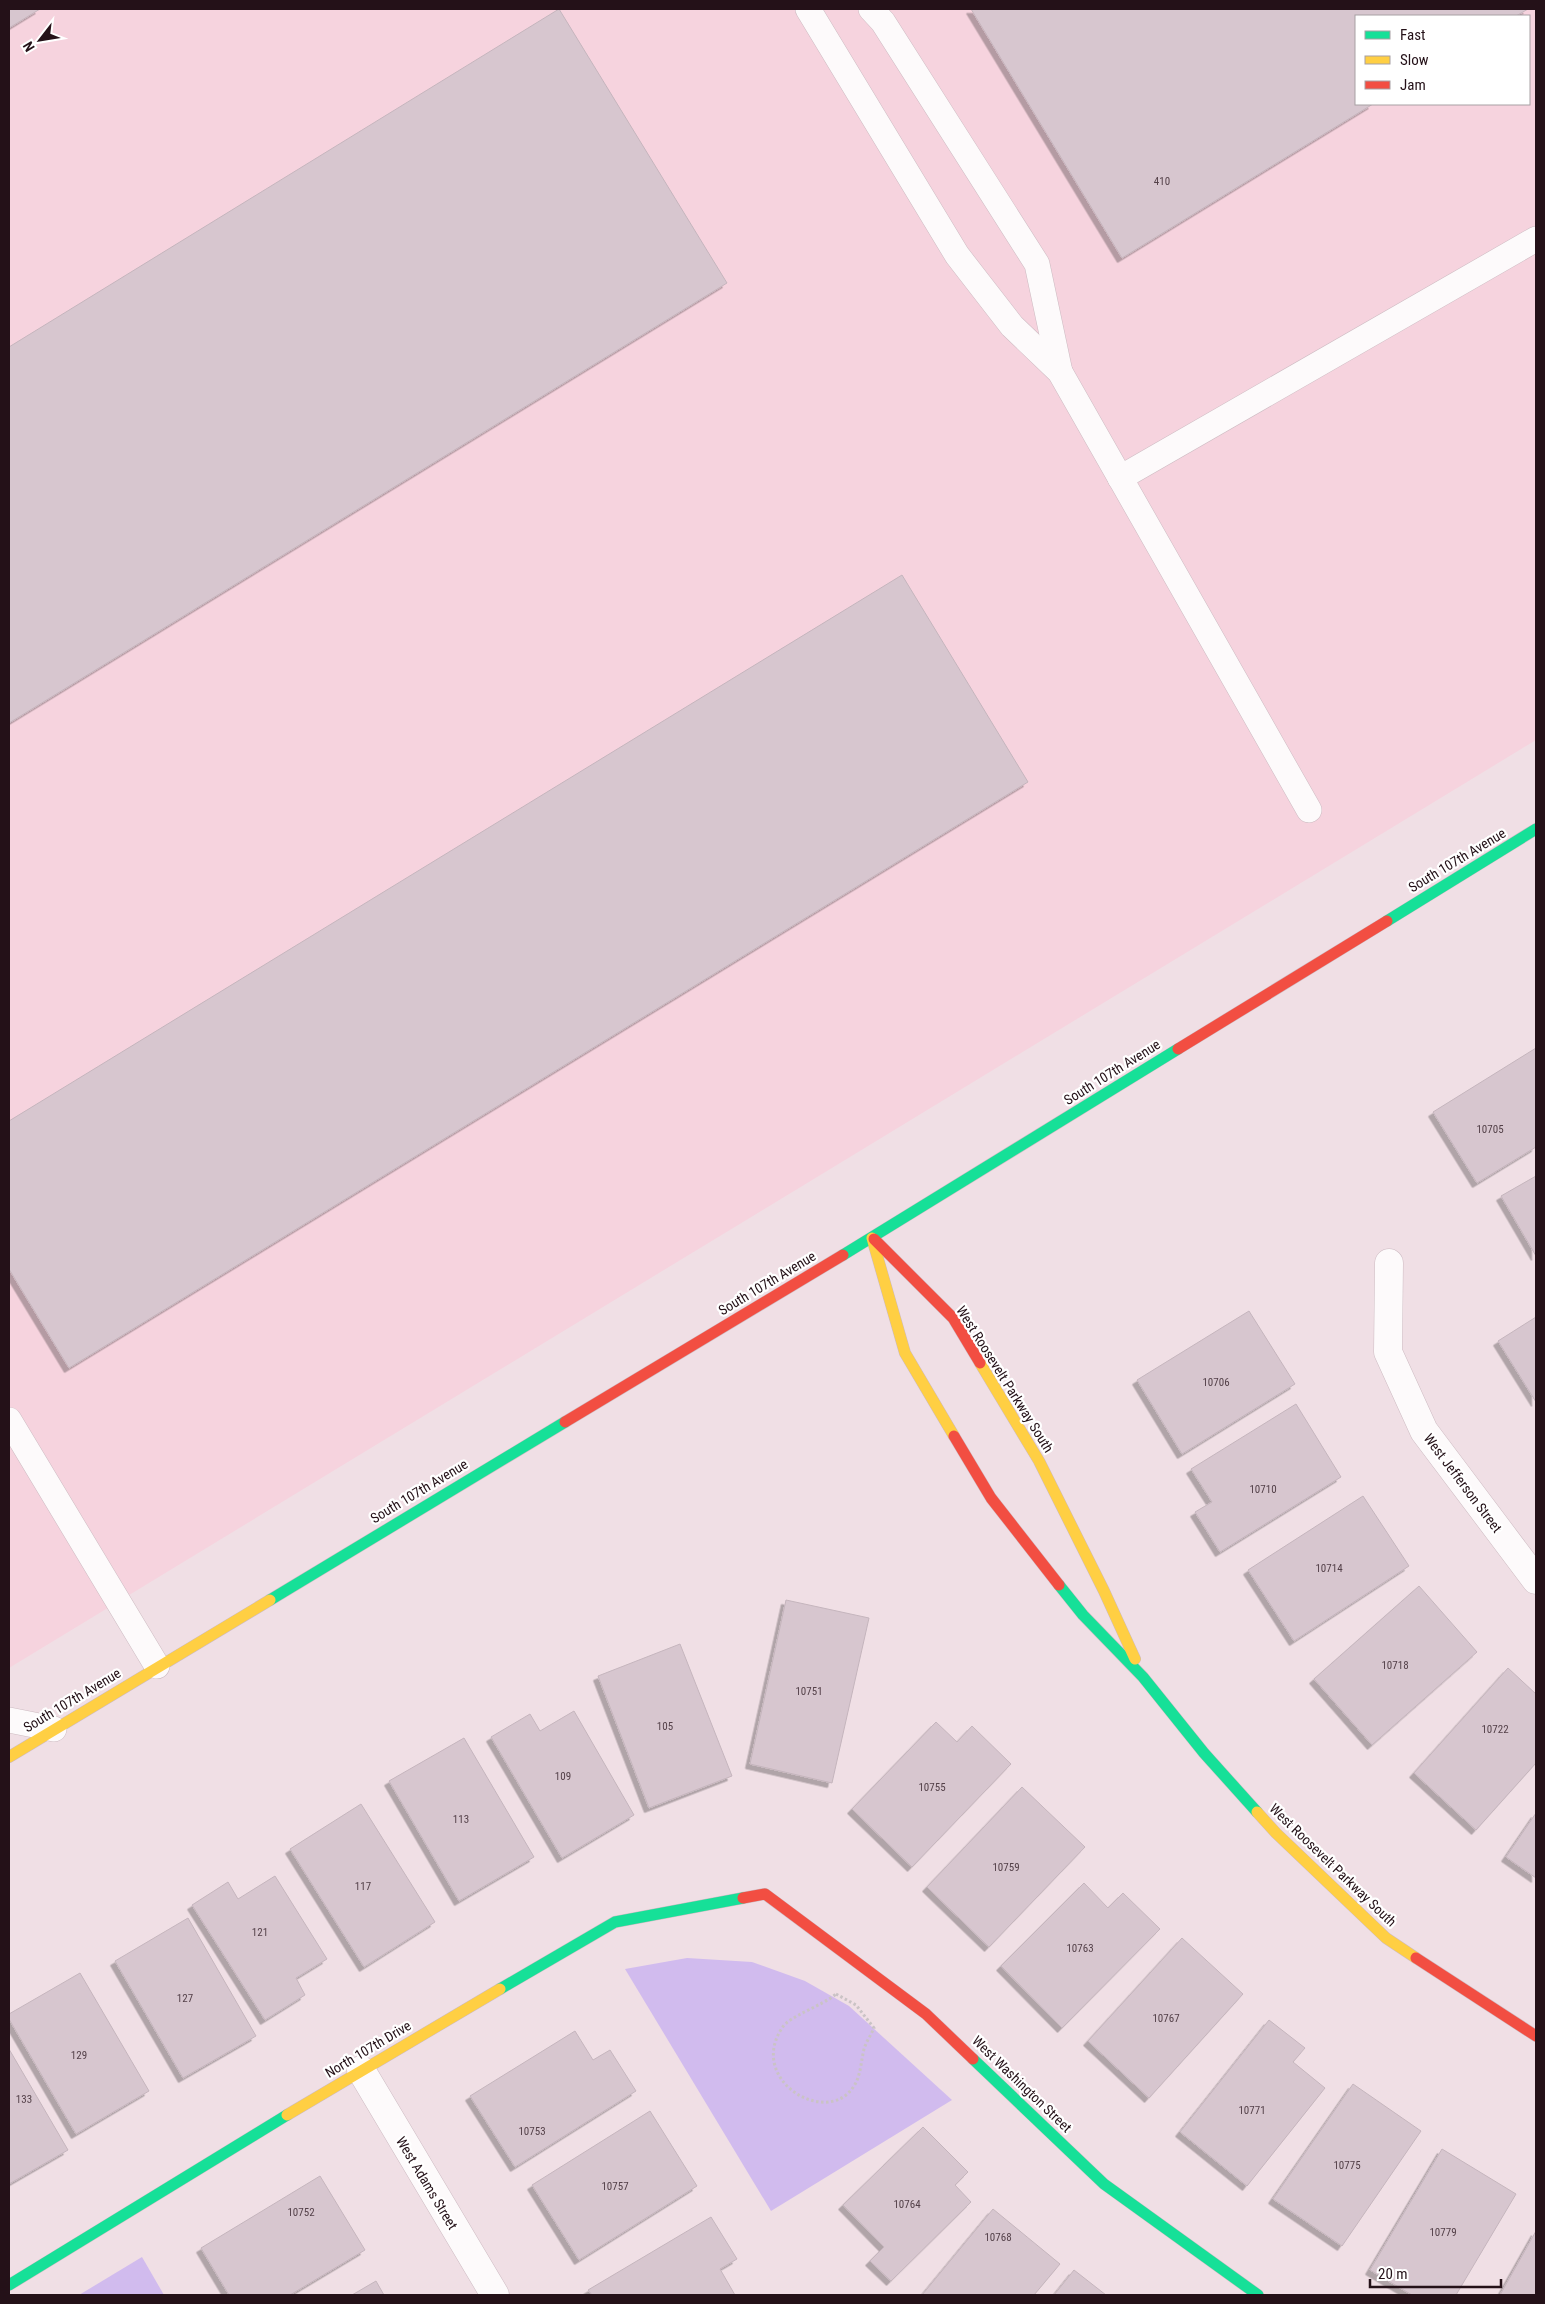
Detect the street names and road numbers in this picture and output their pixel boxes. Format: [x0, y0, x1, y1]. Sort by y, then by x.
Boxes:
street label: South 107th Avenue [1406, 825, 1509, 895]
street label: South 107th Avenue [1061, 1036, 1163, 1108]
street label: South 107th Avenue [716, 1248, 819, 1318]
street label: West Roosevelt Parkway South [953, 1303, 1057, 1455]
street label: West Jefferson Street [1421, 1430, 1505, 1536]
street label: South 107th Avenue [368, 1456, 471, 1526]
street label: South 107th Avenue [21, 1665, 124, 1735]
street label: West Roosevelt Parkway South [1266, 1800, 1400, 1930]
street label: North 107th Drive [322, 2017, 414, 2081]
street label: West Washington Street [969, 2032, 1075, 2136]
street label: West Adams Street [393, 2134, 461, 2232]

